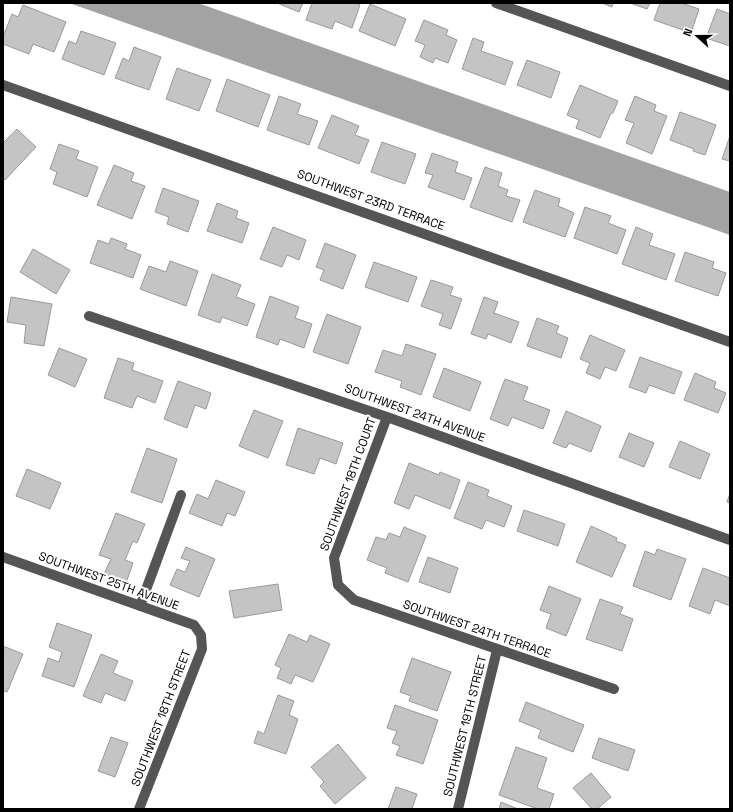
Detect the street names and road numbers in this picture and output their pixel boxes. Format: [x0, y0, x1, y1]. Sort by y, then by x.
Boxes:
street label: SOUTHWEST 23RD TERRACE [295, 166, 447, 234]
street label: SOUTHWEST 24TH AVENUE [343, 380, 488, 446]
street label: SOUTHWEST 18TH COURT [316, 415, 380, 553]
street label: SOUTHWEST 25TH AVENUE [36, 548, 182, 614]
street label: SOUTHWEST 24TH TERRACE [401, 596, 553, 662]
street label: SOUTHWEST 18TH STREET [128, 647, 194, 789]
street label: SOUTHWEST 19TH STREET [440, 654, 490, 798]

